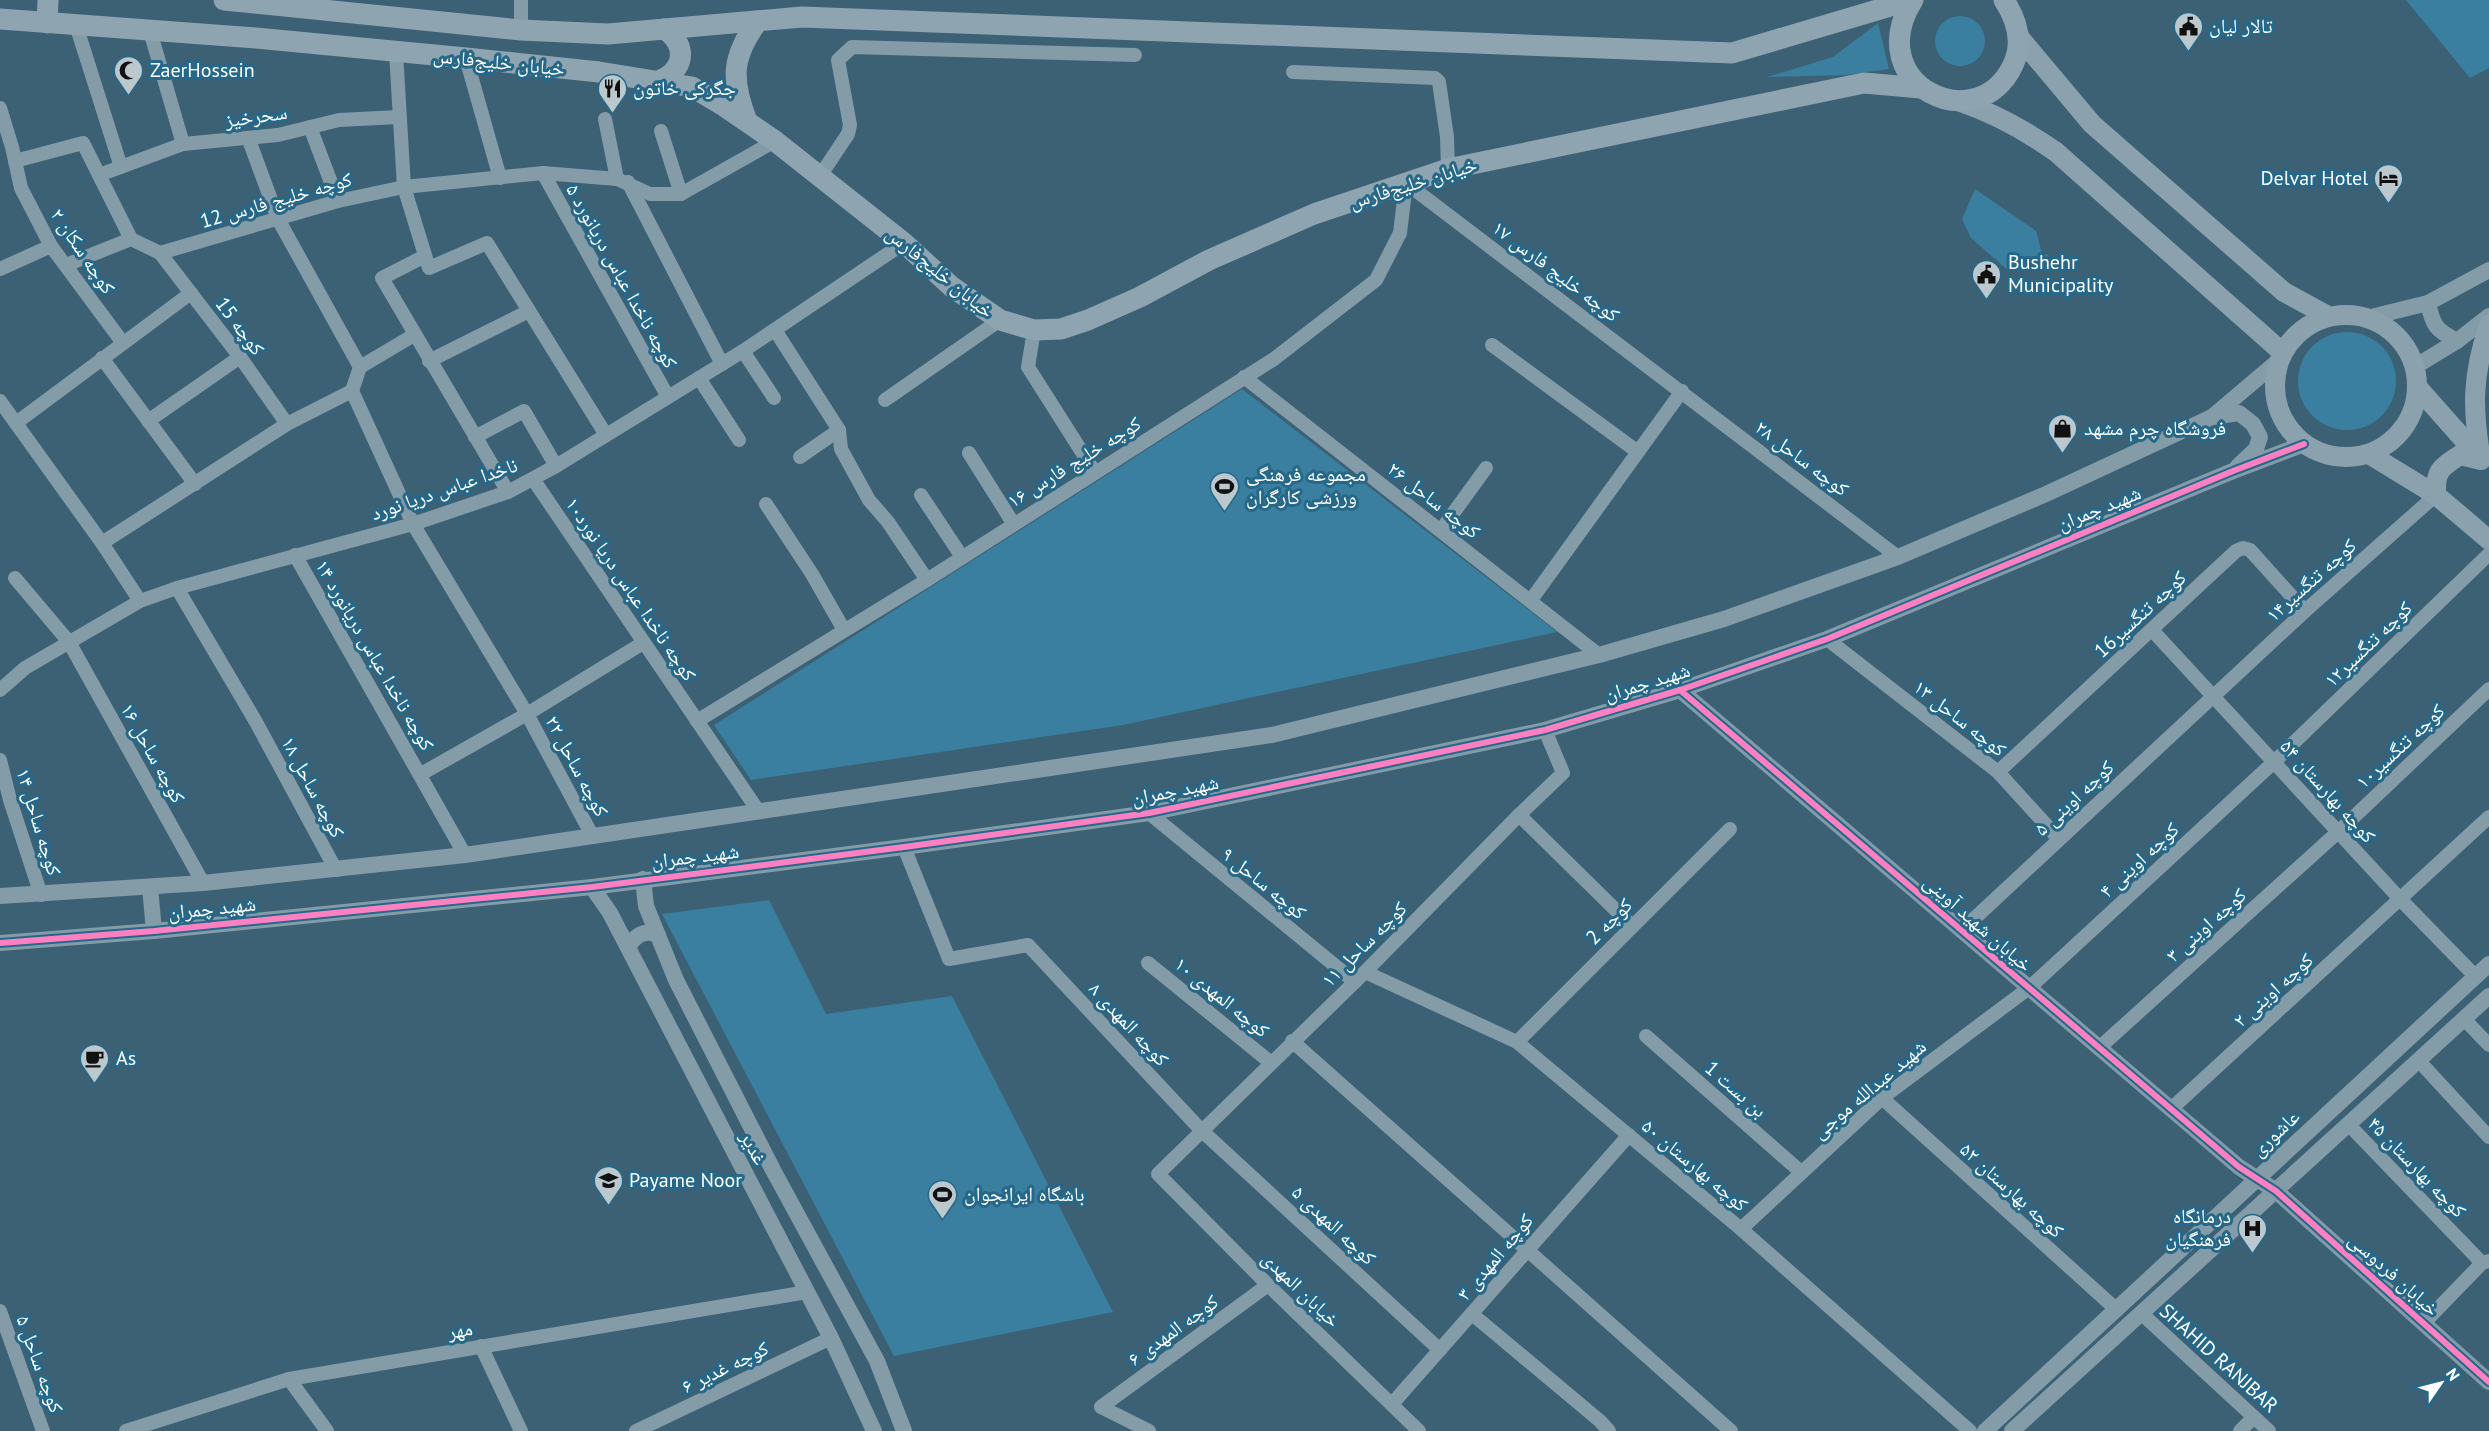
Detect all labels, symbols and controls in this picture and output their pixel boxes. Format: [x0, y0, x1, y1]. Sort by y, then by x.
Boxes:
public building icon: تالار لیان [2172, 10, 2204, 52]
place label: تالار لیان [2209, 13, 2273, 39]
street label: خیابان خلیج‌فارس [432, 42, 566, 82]
mosque icon: ZaerHossein [113, 54, 145, 96]
place label: ZaerHossein [150, 57, 255, 83]
restaurant icon: جگرکی خاتون [596, 72, 628, 114]
place label: جگرکی خاتون [633, 75, 736, 101]
street label: سحرخیز [222, 99, 289, 133]
street label: خیابان خلیج‌فارس [1346, 151, 1480, 215]
hotel icon: Delvar Hotel [2373, 162, 2405, 204]
place label: Delvar Hotel [2261, 165, 2368, 191]
street label: کوچه خلیج فارس 12 [197, 166, 355, 234]
street label: کوچه ناخدا عباس دریانورد ۵ [560, 179, 684, 373]
street label: کوچه سکان ۲ [45, 203, 121, 299]
street label: کوچه خلیج فارس ۱۷ [1487, 215, 1625, 327]
street label: خیابان خلیج‌فارس [880, 220, 1000, 324]
place label: Bushehr Municipality [2008, 249, 2114, 298]
public building icon: Bushehr Municipality [1971, 258, 2003, 300]
street label: کوچه 15 [210, 292, 270, 360]
street label: کوچه خلیج فارس ۱۶ [1002, 410, 1146, 514]
shop icon: فروشگاه چرم مشهد [2047, 412, 2079, 454]
street label: کوچه ساحل ۲۸ [1750, 414, 1854, 502]
place label: فروشگاه چرم مشهد [2084, 415, 2226, 442]
street label: ناخدا عباس دریا نورد [367, 452, 521, 526]
street label: کوچه ساحل ۲۶ [1382, 456, 1486, 544]
place label: مجموعه فرهنگی ورزشی کارگران [1246, 461, 1366, 510]
sports icon: مجموعه فرهنگی ورزشی کارگران [1209, 470, 1241, 512]
street label: شهید چمران [2053, 479, 2145, 537]
street label: کوچه ناخدا عباس دریا نورد۱۰ [560, 492, 702, 686]
street label: کوچه تنگسیر۱۴ [2260, 532, 2362, 628]
street label: کوچه ناخدا عباس دریانورد ۱۴ [310, 555, 440, 755]
street label: کوچه تنگسیر16 [2088, 565, 2192, 663]
street label: کوچه تنگسیر۱۲ [2318, 595, 2418, 693]
street label: شهید چمران [1601, 657, 1693, 707]
street label: کوچه ساحل ۱۳ [1908, 674, 2012, 762]
street label: کوچه ساحل ۱۶ [115, 698, 191, 808]
street label: کوچه تنگسیر۱۰ [2350, 698, 2450, 794]
street label: کوچه ساحل ۲۲ [540, 711, 614, 821]
street label: کوچه ساحل ۱۸ [276, 732, 350, 842]
street label: کوچه بهارستان ۵۴ [2274, 734, 2382, 848]
street label: کوچه اوینی ۵ [2029, 755, 2119, 841]
street label: کوچه ساحل ۱۴ [10, 765, 68, 879]
street label: شهید چمران [1129, 769, 1221, 811]
street label: کوچه اوینی ۴ [2094, 817, 2184, 903]
street label: شهید چمران [650, 838, 740, 874]
street label: کوچه ساحل ۹ [1216, 841, 1312, 925]
street label: خیابان شهید آوینی [1918, 869, 2038, 978]
street label: کوچه اوینی ۳ [2160, 882, 2252, 968]
street label: شهید چمران [167, 890, 257, 926]
street label: کوچه 2 [1580, 892, 1638, 950]
street label: کوچه ساحل ۱۱ [1316, 896, 1412, 992]
street label: کوچه اوینی ۲ [2227, 947, 2319, 1033]
street label: کوچه المهدی ۱۰ [1169, 951, 1275, 1043]
street label: کوچه المهدی ۸ [1083, 976, 1175, 1072]
street label: شهید عبدالله موجی [1806, 1034, 1932, 1144]
cafe icon: As [79, 1042, 111, 1084]
place label: As [116, 1045, 136, 1071]
street label: بن بست 1 [1700, 1055, 1772, 1123]
street label: عاشوری [2245, 1104, 2305, 1162]
street label: کوچه بهارستان ۴۵ [2362, 1111, 2472, 1223]
street label: کوچه بهارستان ۵۰ [1636, 1113, 1754, 1217]
street label: غدیر [734, 1126, 774, 1169]
street label: کوچه بهارستان ۵۲ [1955, 1136, 2069, 1244]
school or university icon: Payame Noor [592, 1164, 624, 1206]
place label: Payame Noor [629, 1167, 742, 1193]
sports icon: باشگاه ایرانجوان [927, 1178, 959, 1220]
street label: کوچه المهدی ۵ [1286, 1179, 1382, 1271]
place label: باشگاه ایرانجوان [964, 1181, 1085, 1207]
place label: درمانگاه فرهنگیان [2165, 1203, 2231, 1252]
street label: کوچه المهدی ۳ [1451, 1208, 1539, 1306]
hospital icon: درمانگاه فرهنگیان [2236, 1212, 2268, 1254]
street label: خیابان فردوسی [2343, 1226, 2445, 1322]
street label: خیابان المهدی [1256, 1245, 1346, 1333]
street label: کوچه المهدی ۶ [1123, 1288, 1223, 1372]
street label: SHAHID RANJBAR [2154, 1298, 2284, 1418]
street label: کوچه ساحل ۵ [10, 1312, 70, 1416]
street label: مهر [445, 1315, 474, 1345]
street label: کوچه غدیر ۶ [677, 1335, 773, 1399]
north arrow [2411, 1353, 2471, 1413]
text: N [2442, 1364, 2464, 1384]

